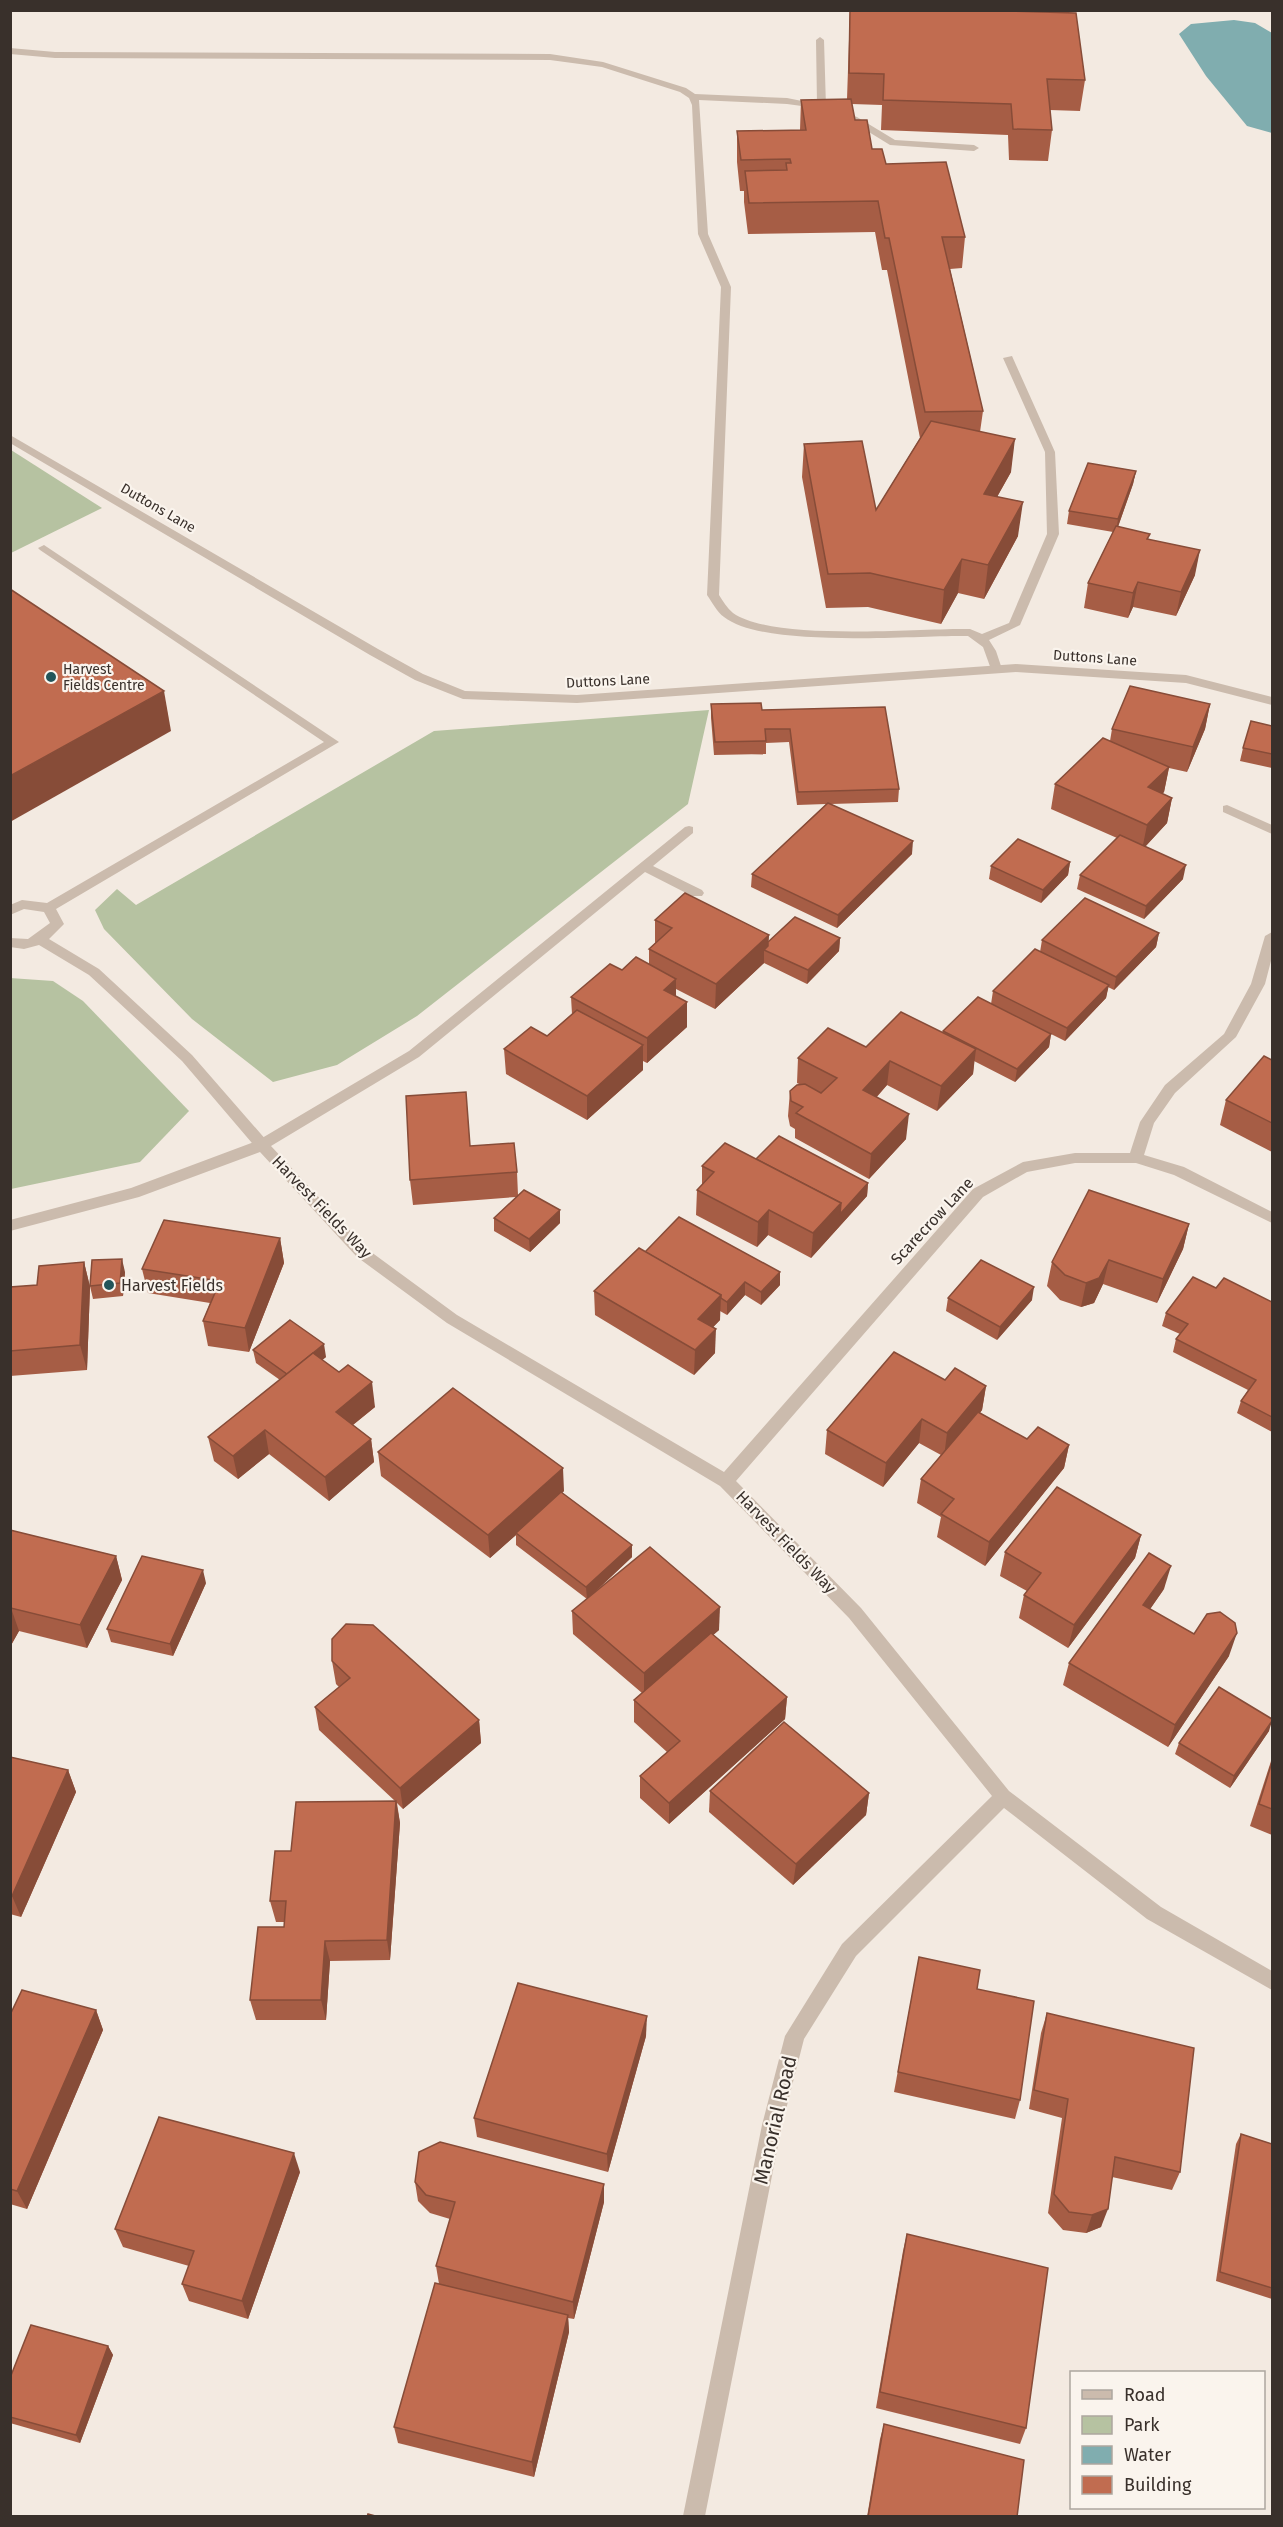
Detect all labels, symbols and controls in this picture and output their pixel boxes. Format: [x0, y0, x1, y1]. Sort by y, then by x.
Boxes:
street label: Duttons Lane [117, 480, 199, 536]
street label: Duttons Lane [1053, 647, 1137, 669]
place label: Harvest Fields Centre [63, 661, 145, 694]
marker: Harvest Fields Centre [44, 670, 58, 684]
street label: Duttons Lane [566, 670, 650, 692]
street label: Harvest Fields Way [268, 1152, 376, 1262]
street label: Scarecrow Lane [887, 1173, 977, 1269]
place label: Harvest Fields [121, 1276, 223, 1295]
marker: Harvest Fields [102, 1278, 116, 1292]
street label: Harvest Fields Way [732, 1487, 840, 1597]
street label: Manorial Road [749, 2053, 801, 2187]
legend [1070, 2371, 1265, 2509]
text: Road [1124, 2384, 1166, 2406]
text: Park [1124, 2414, 1160, 2436]
text: Water [1124, 2444, 1171, 2466]
text: Building [1124, 2474, 1192, 2496]

